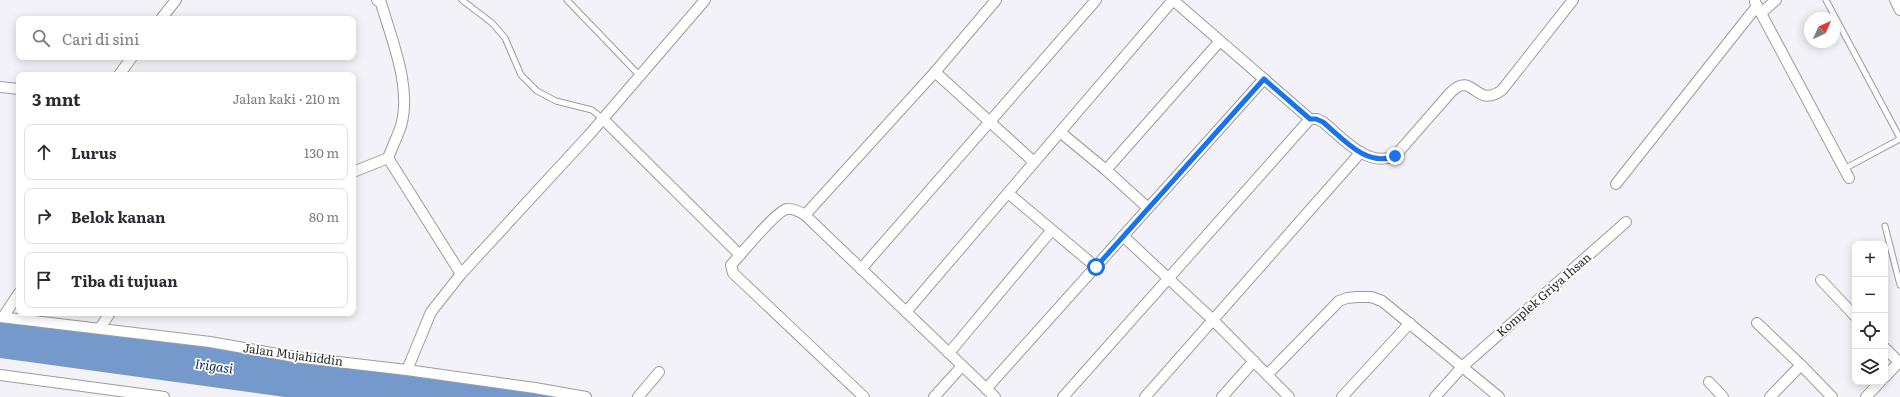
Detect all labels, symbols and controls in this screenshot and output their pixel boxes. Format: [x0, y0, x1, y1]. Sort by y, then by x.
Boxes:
north arrow [1804, 12, 1840, 48]
search box [16, 16, 356, 60]
icon: search [30, 27, 52, 49]
text: Cari di sini [62, 27, 139, 50]
text: 3 mnt [32, 86, 81, 111]
text: Jalan kaki · 210 m [233, 89, 340, 108]
icon: ahead [33, 141, 55, 163]
text: Lurus [71, 141, 116, 164]
text: 130 m [304, 143, 339, 162]
route end [1386, 147, 1404, 165]
icon: right [33, 205, 55, 227]
text: Belok kanan [71, 205, 165, 228]
text: 80 m [309, 207, 339, 226]
map controls [1852, 241, 1888, 385]
button: + [1852, 241, 1888, 277]
street label: Komplek Griya Ihsan [1492, 248, 1595, 341]
route start [1087, 258, 1105, 276]
icon: arrive [33, 269, 55, 291]
text: Tiba di tujuan [71, 269, 178, 292]
button: − [1852, 277, 1888, 313]
button: locate [1852, 313, 1888, 349]
street label: Jalan Mujahiddin [242, 338, 344, 370]
button: layers [1852, 349, 1888, 385]
water label: Irigasi [194, 353, 235, 378]

